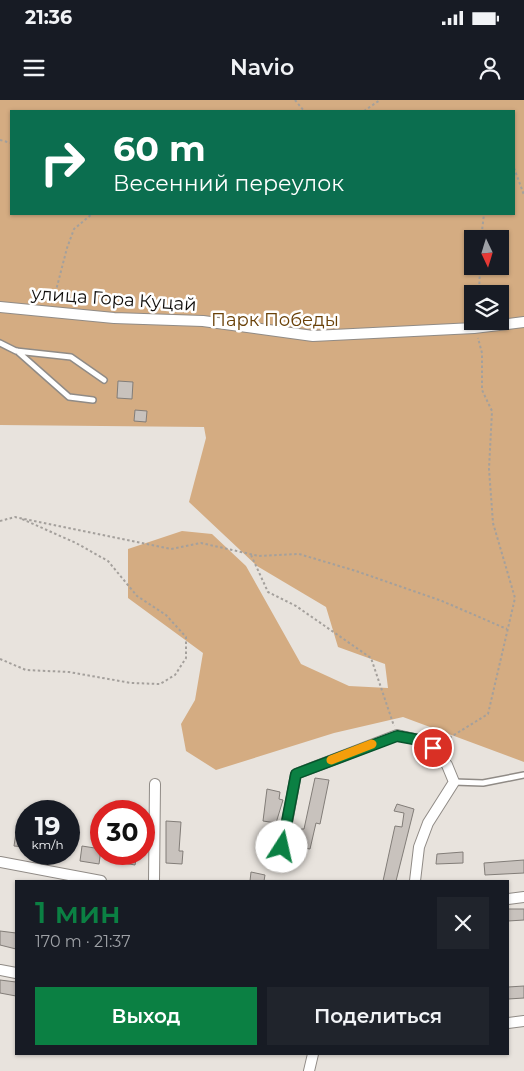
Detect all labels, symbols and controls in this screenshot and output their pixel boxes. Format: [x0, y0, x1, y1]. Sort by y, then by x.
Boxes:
text: 21:36 [25, 6, 72, 29]
icon: menu [20, 54, 48, 82]
text: Navio [230, 54, 294, 81]
icon: person [476, 54, 504, 82]
text: 60 m [113, 127, 206, 170]
icon: right [30, 130, 95, 195]
text: Весенний переулок [113, 170, 344, 197]
north arrow [464, 230, 509, 275]
map controls [464, 230, 509, 330]
street label: улица Гора Куцай [30, 282, 197, 316]
button: layers [464, 285, 509, 330]
park label: Парк Победы [211, 309, 339, 331]
pin [412, 727, 454, 769]
icon: arrive [419, 734, 447, 762]
speed limit sign: 30 [90, 800, 155, 865]
text: 19 [35, 811, 60, 841]
position arrow [255, 820, 307, 872]
text: km/h [31, 837, 64, 852]
text: 1 мин [35, 894, 121, 931]
button: close [437, 897, 489, 949]
text: 170 m · 21:37 [35, 932, 131, 951]
button: Выход [35, 987, 257, 1045]
button: Поделиться [267, 987, 489, 1045]

